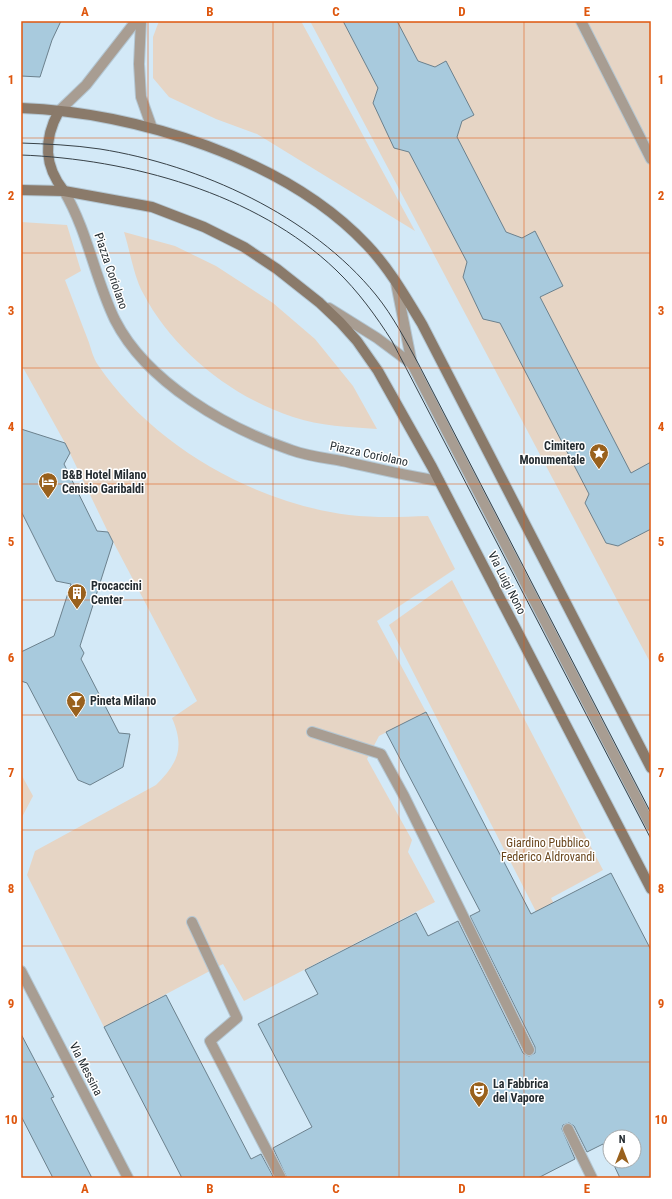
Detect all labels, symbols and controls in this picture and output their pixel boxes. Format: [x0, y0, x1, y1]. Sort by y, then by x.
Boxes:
text: A [81, 4, 89, 19]
text: B [206, 4, 214, 19]
text: C [332, 4, 340, 19]
text: D [458, 4, 466, 19]
text: E [584, 4, 591, 19]
text: 1 [8, 72, 14, 87]
text: 1 [658, 72, 664, 87]
text: 2 [8, 188, 15, 203]
text: 2 [658, 188, 665, 203]
street label: Piazza Coriolano [91, 231, 131, 311]
text: 3 [8, 303, 14, 318]
text: 3 [658, 303, 664, 318]
text: 4 [8, 419, 15, 434]
text: 4 [658, 419, 665, 434]
street label: Piazza Coriolano [329, 439, 409, 469]
place label: Cimitero Monumentale [519, 439, 585, 467]
place icon: Cimitero Monumentale [588, 442, 610, 470]
place label: B&B Hotel Milano Cenisio Garibaldi [62, 468, 146, 496]
hotel icon: B&B Hotel Milano Cenisio Garibaldi [37, 471, 59, 499]
text: 5 [8, 534, 15, 549]
text: 5 [658, 534, 665, 549]
street label: Via Luigi Nono [485, 549, 529, 617]
place label: Procaccini Center [91, 579, 142, 607]
building icon: Procaccini Center [66, 582, 88, 610]
text: 6 [8, 650, 15, 665]
text: 6 [658, 650, 665, 665]
bar icon: Pineta Milano [65, 690, 87, 718]
place label: Pineta Milano [90, 694, 156, 708]
text: 7 [8, 765, 15, 780]
text: 7 [658, 765, 665, 780]
park label: Giardino Pubblico Federico Aldrovandi [501, 836, 595, 864]
text: 8 [8, 881, 14, 896]
text: 8 [658, 881, 664, 896]
text: 9 [8, 996, 14, 1011]
text: 9 [658, 996, 664, 1011]
street label: Via Messina [67, 1040, 106, 1098]
place label: La Fabbrica del Vapore [493, 1077, 549, 1105]
theatre icon: La Fabbrica del Vapore [468, 1080, 490, 1108]
text: 10 [4, 1112, 18, 1127]
text: 10 [654, 1112, 668, 1127]
north arrow [602, 1129, 642, 1169]
text: N [619, 1133, 626, 1146]
text: A [81, 1181, 89, 1196]
text: B [206, 1181, 214, 1196]
text: C [332, 1181, 340, 1196]
text: D [458, 1181, 466, 1196]
text: E [584, 1181, 591, 1196]

